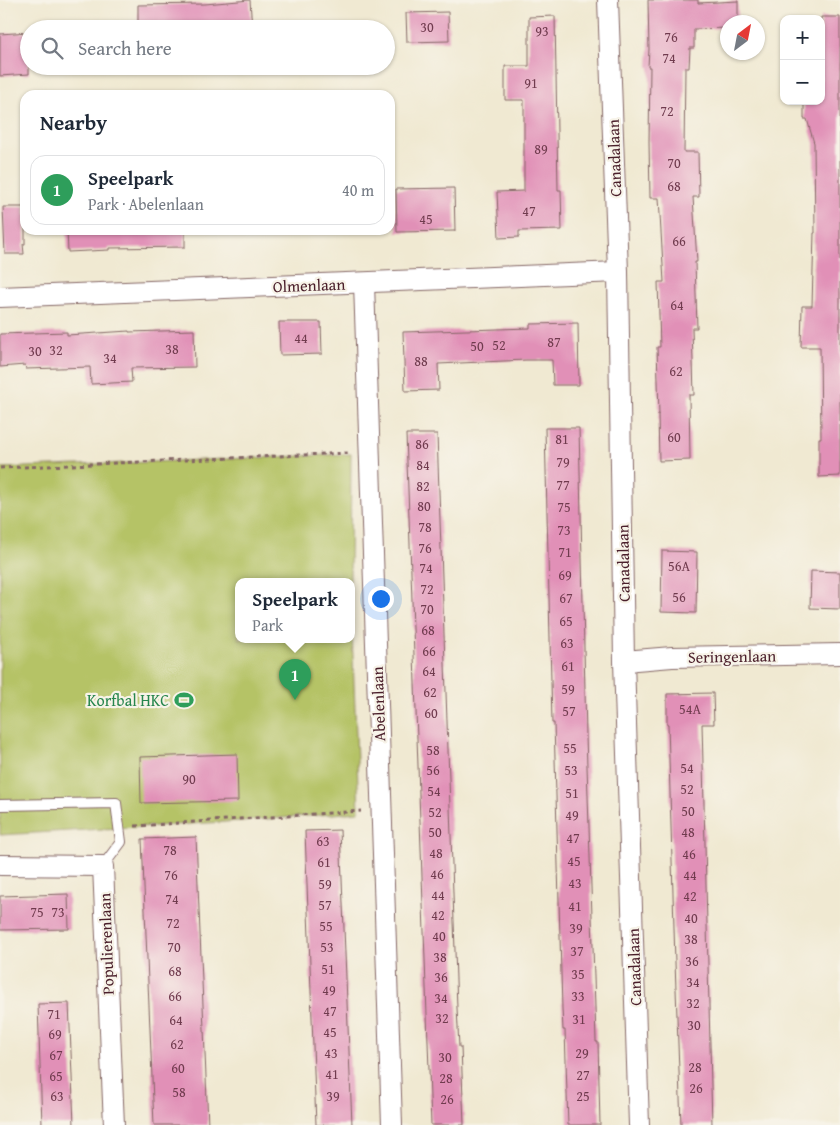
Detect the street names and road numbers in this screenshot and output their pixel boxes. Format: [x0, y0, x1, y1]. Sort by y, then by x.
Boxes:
street label: Canadalaan [601, 119, 627, 197]
street label: Olmenlaan [272, 272, 346, 298]
street label: Canadalaan [610, 524, 636, 602]
street label: Seringenlaan [688, 643, 776, 669]
street label: Abelenlaan [365, 666, 391, 742]
street label: Populierenlaan [92, 893, 120, 995]
street label: Canadalaan [621, 928, 647, 1006]

